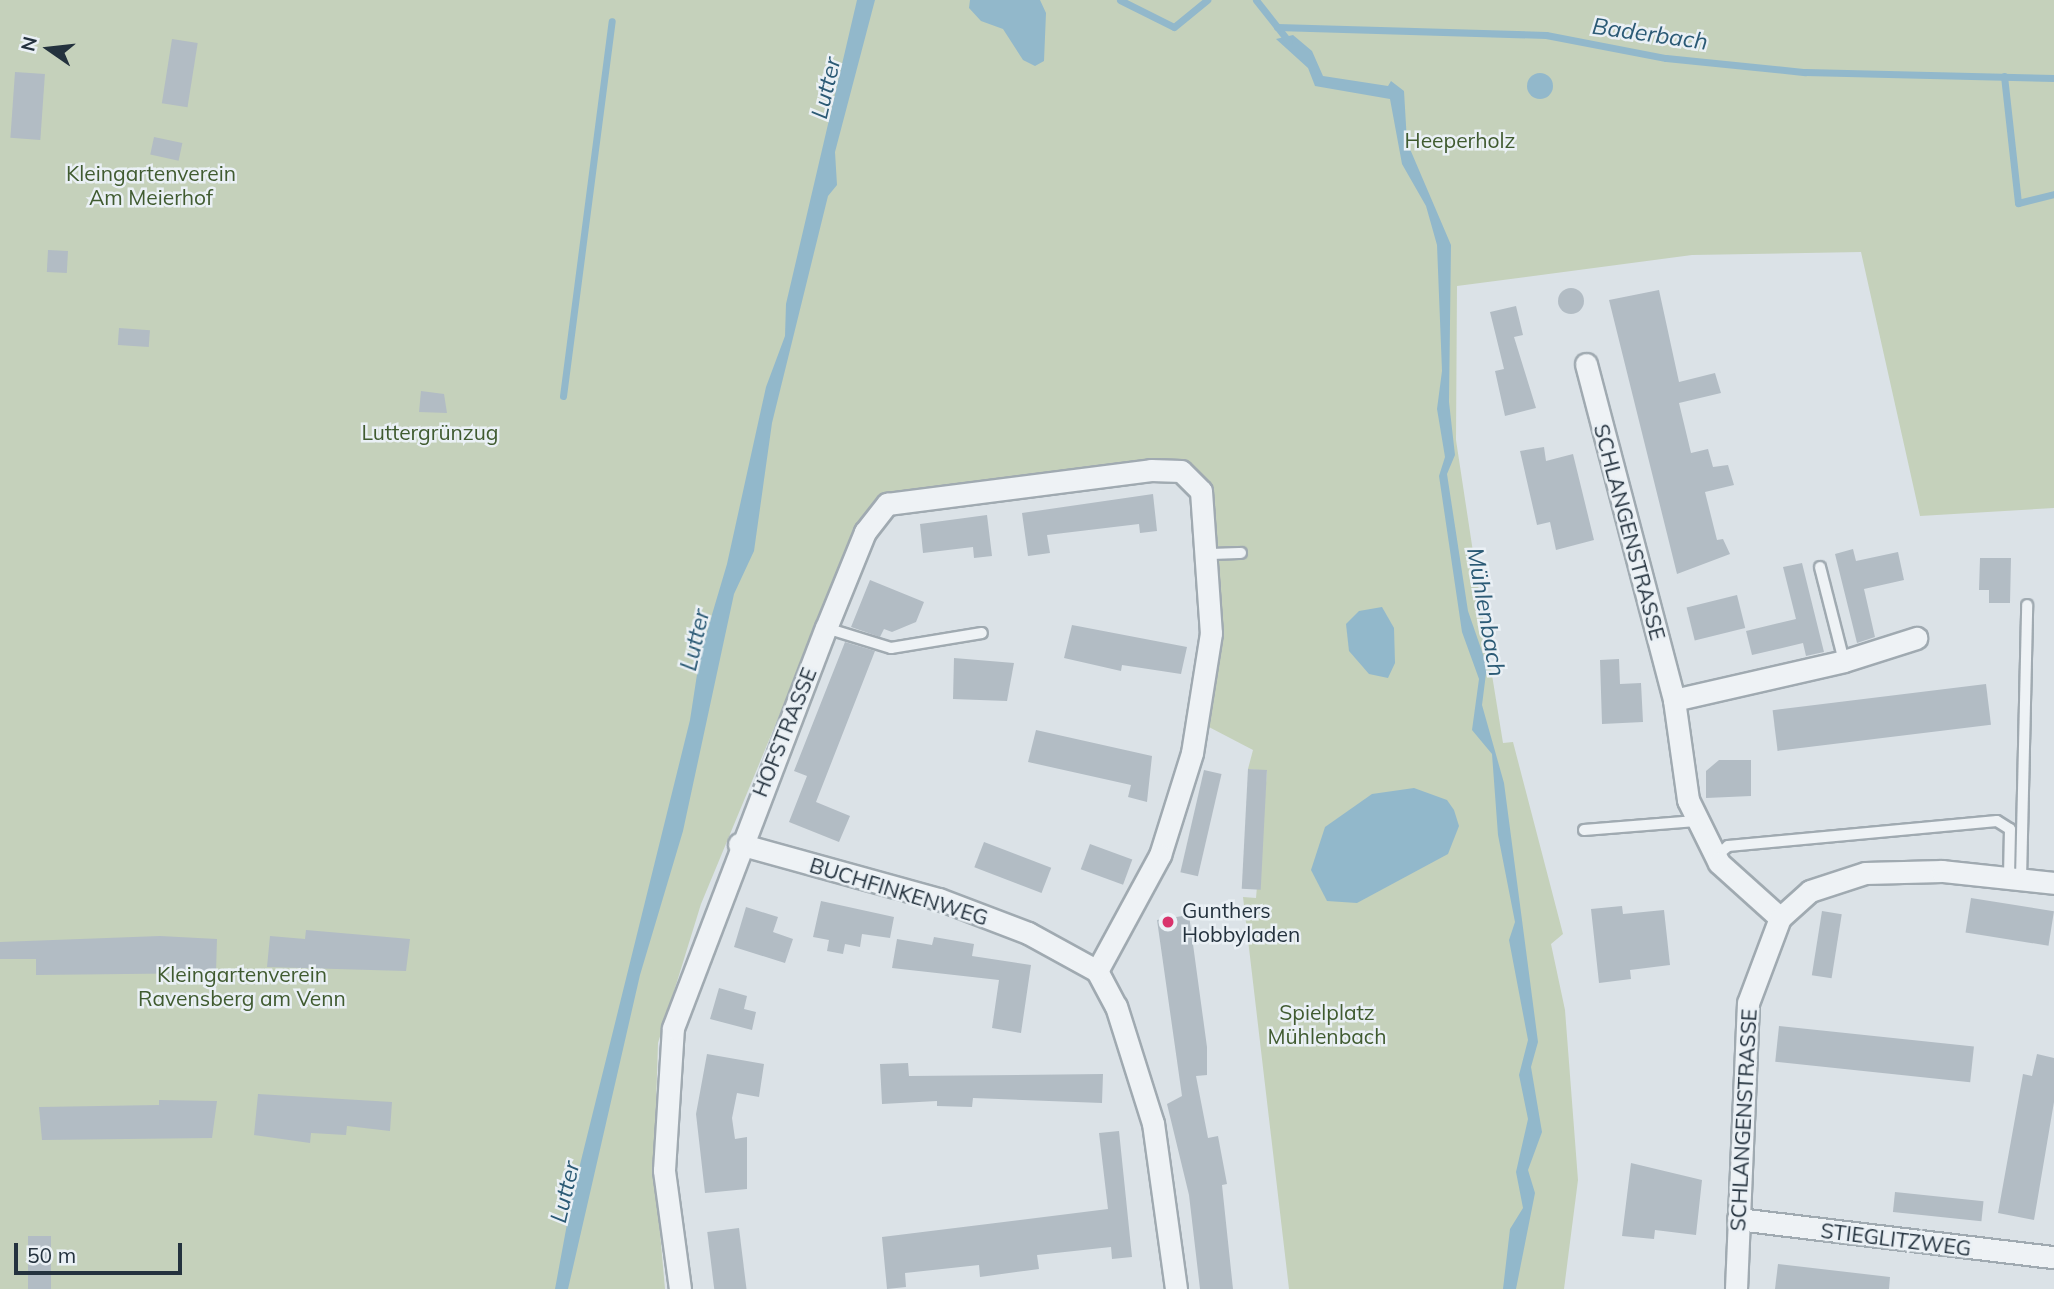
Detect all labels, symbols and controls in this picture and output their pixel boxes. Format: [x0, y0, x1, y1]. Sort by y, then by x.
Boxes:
water label: Baderbach [1590, 12, 1710, 56]
north arrow [14, 14, 84, 84]
text: N [15, 34, 42, 54]
water label: Lutter [806, 55, 846, 121]
park label: Heeperholz [1405, 127, 1515, 153]
park label: Kleingartenverein Am Meierhof [66, 160, 236, 210]
park label: Luttergrünzug [362, 419, 498, 445]
street label: SCHLANGENSTRASSE [1589, 421, 1671, 643]
water label: Mühlenbach [1461, 545, 1511, 679]
water label: Lutter [675, 607, 715, 673]
street label: HOFSTRASSE [747, 664, 821, 800]
street label: BUCHFINKENWEG [807, 852, 991, 930]
place label: Gunthers Hobbyladen [1182, 897, 1300, 947]
marker: Gunthers Hobbyladen [1160, 914, 1176, 930]
park label: Kleingartenverein Ravensberg am Venn [138, 961, 346, 1011]
park label: Spielplatz Mühlenbach [1267, 999, 1387, 1049]
street label: SCHLANGENSTRASSE [1725, 1008, 1761, 1232]
water label: Lutter [545, 1159, 585, 1225]
street label: STIEGLITZWEG [1819, 1217, 1973, 1261]
scale bar [18, 1230, 186, 1274]
text: 50 m [27, 1242, 76, 1268]

